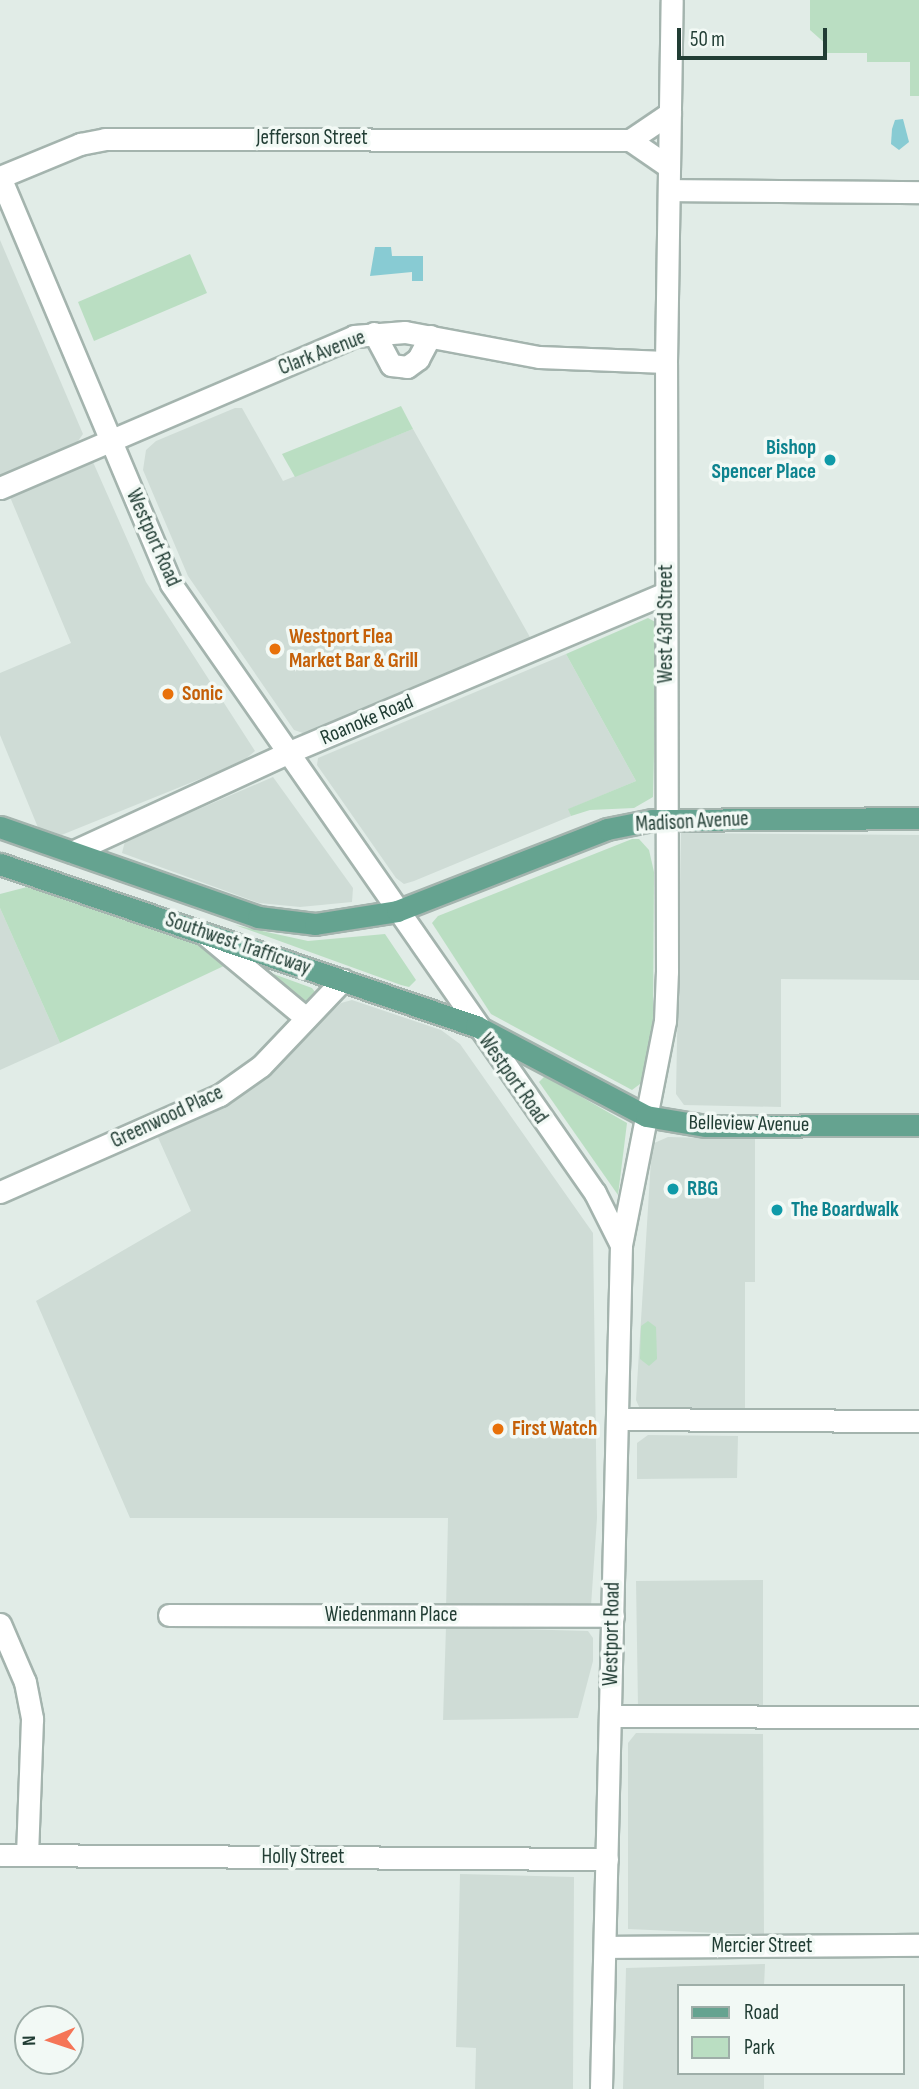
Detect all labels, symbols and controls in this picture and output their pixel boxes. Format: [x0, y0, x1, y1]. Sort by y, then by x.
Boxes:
scale bar [681, 14, 832, 58]
text: 50 m [690, 27, 725, 52]
street label: Jefferson Street [256, 125, 368, 151]
street label: Clark Avenue [275, 325, 369, 381]
place label: Bishop Spencer Place [711, 435, 816, 485]
marker: Bishop Spencer Place [822, 452, 838, 468]
street label: Westport Road [120, 485, 186, 591]
street label: West 43rd Street [653, 565, 679, 683]
place label: Westport Flea Market Bar & Grill [289, 624, 418, 674]
marker: Westport Flea Market Bar & Grill [267, 641, 283, 657]
place label: Sonic [182, 681, 223, 707]
marker: Sonic [160, 686, 176, 702]
street label: Roanoke Road [317, 689, 417, 751]
street label: Madison Avenue [635, 806, 749, 838]
street label: Southwest Trafficway [162, 907, 314, 981]
street label: Westport Road [473, 1029, 553, 1129]
street label: Greenwood Place [107, 1080, 227, 1154]
street label: Belleview Avenue [688, 1110, 810, 1138]
place label: RBG [687, 1176, 718, 1202]
marker: RBG [665, 1181, 681, 1197]
place label: The Boardwalk [791, 1197, 899, 1223]
marker: The Boardwalk [769, 1202, 785, 1218]
place label: First Watch [512, 1416, 597, 1442]
marker: First Watch [490, 1421, 506, 1437]
street label: Westport Road [598, 1582, 626, 1686]
street label: Wiedenmann Place [325, 1602, 457, 1628]
street label: Holly Street [262, 1844, 344, 1870]
street label: Mercier Street [711, 1933, 813, 1959]
legend [678, 1984, 905, 2075]
text: Road [744, 2000, 779, 2025]
north arrow [14, 2005, 84, 2075]
text: N [18, 2035, 41, 2046]
text: Park [744, 2035, 775, 2060]

